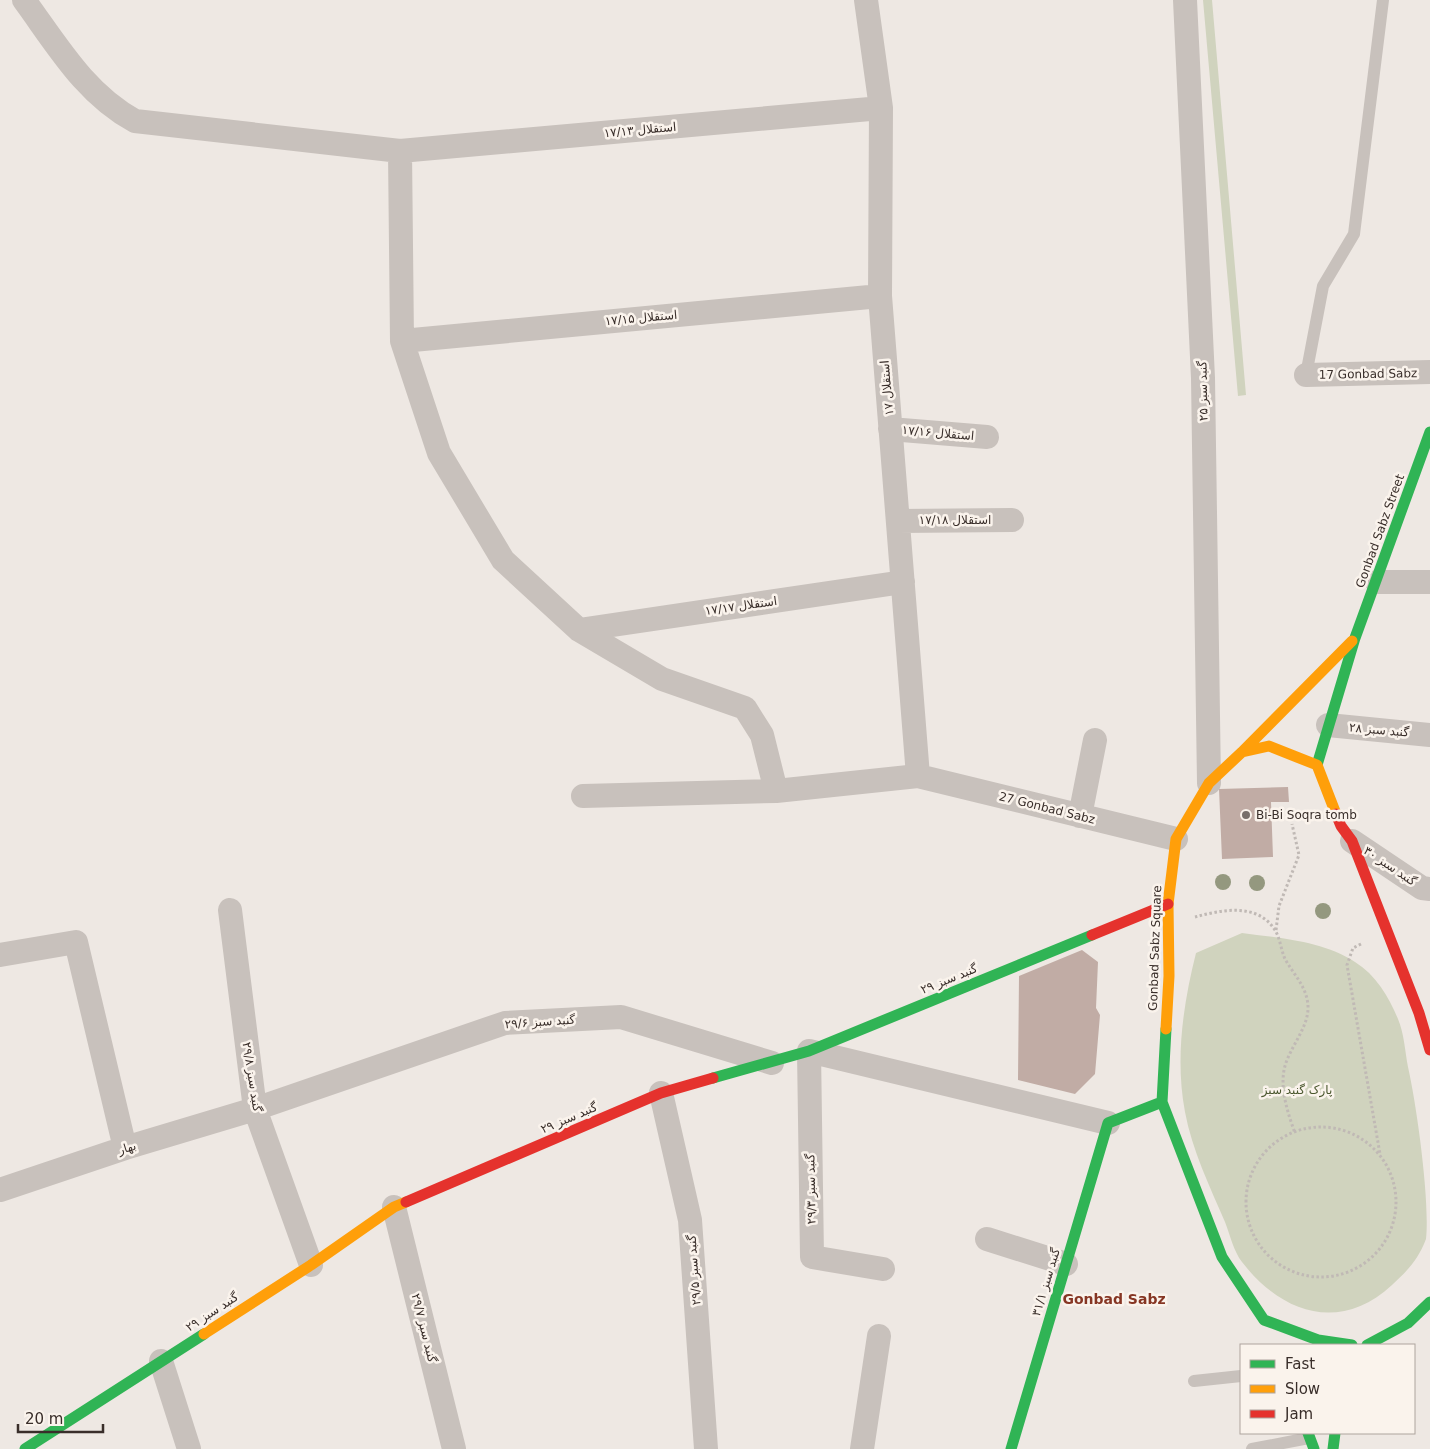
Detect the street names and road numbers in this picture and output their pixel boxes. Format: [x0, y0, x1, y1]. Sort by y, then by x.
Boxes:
street label: استقلال ۱۷/۱۳ [603, 120, 677, 140]
street label: استقلال ۱۷/۱۵ [604, 308, 678, 328]
street label: استقلال ۱۷ [878, 360, 896, 416]
street label: گنبد سبز ۲۵ [1195, 361, 1212, 421]
street label: 17 Gonbad Sabz [1319, 366, 1417, 382]
street label: استقلال ۱۷/۱۶ [901, 423, 975, 443]
street label: Gonbad Sabz Street [1353, 472, 1407, 590]
street label: استقلال ۱۷/۱۸ [919, 513, 991, 527]
street label: استقلال ۱۷/۱۷ [704, 594, 778, 618]
street label: گنبد سبز ۲۸ [1348, 720, 1410, 741]
street label: 27 Gonbad Sabz [997, 789, 1097, 827]
street label: گنبد سبز ۳۰ [1361, 843, 1419, 890]
street label: Gonbad Sabz Square [1146, 885, 1164, 1011]
street label: گنبد سبز ۲۹ [919, 961, 980, 998]
street label: گنبد سبز ۲۹/۶ [504, 1013, 576, 1032]
street label: گنبد سبز ۲۹/۸ [239, 1041, 264, 1113]
street label: گنبد سبز ۲۹ [539, 1100, 600, 1137]
street label: بهار [115, 1139, 138, 1159]
street label: گنبد سبز ۲۹/۳ [803, 1153, 820, 1224]
street label: گنبد سبز ۲۹/۵ [685, 1234, 704, 1306]
street label: گنبد سبز ۳۱/۱ [1029, 1246, 1064, 1318]
street label: گنبد سبز ۲۹ [183, 1290, 242, 1335]
street label: گنبد سبز ۲۹/۷ [408, 1292, 439, 1364]

